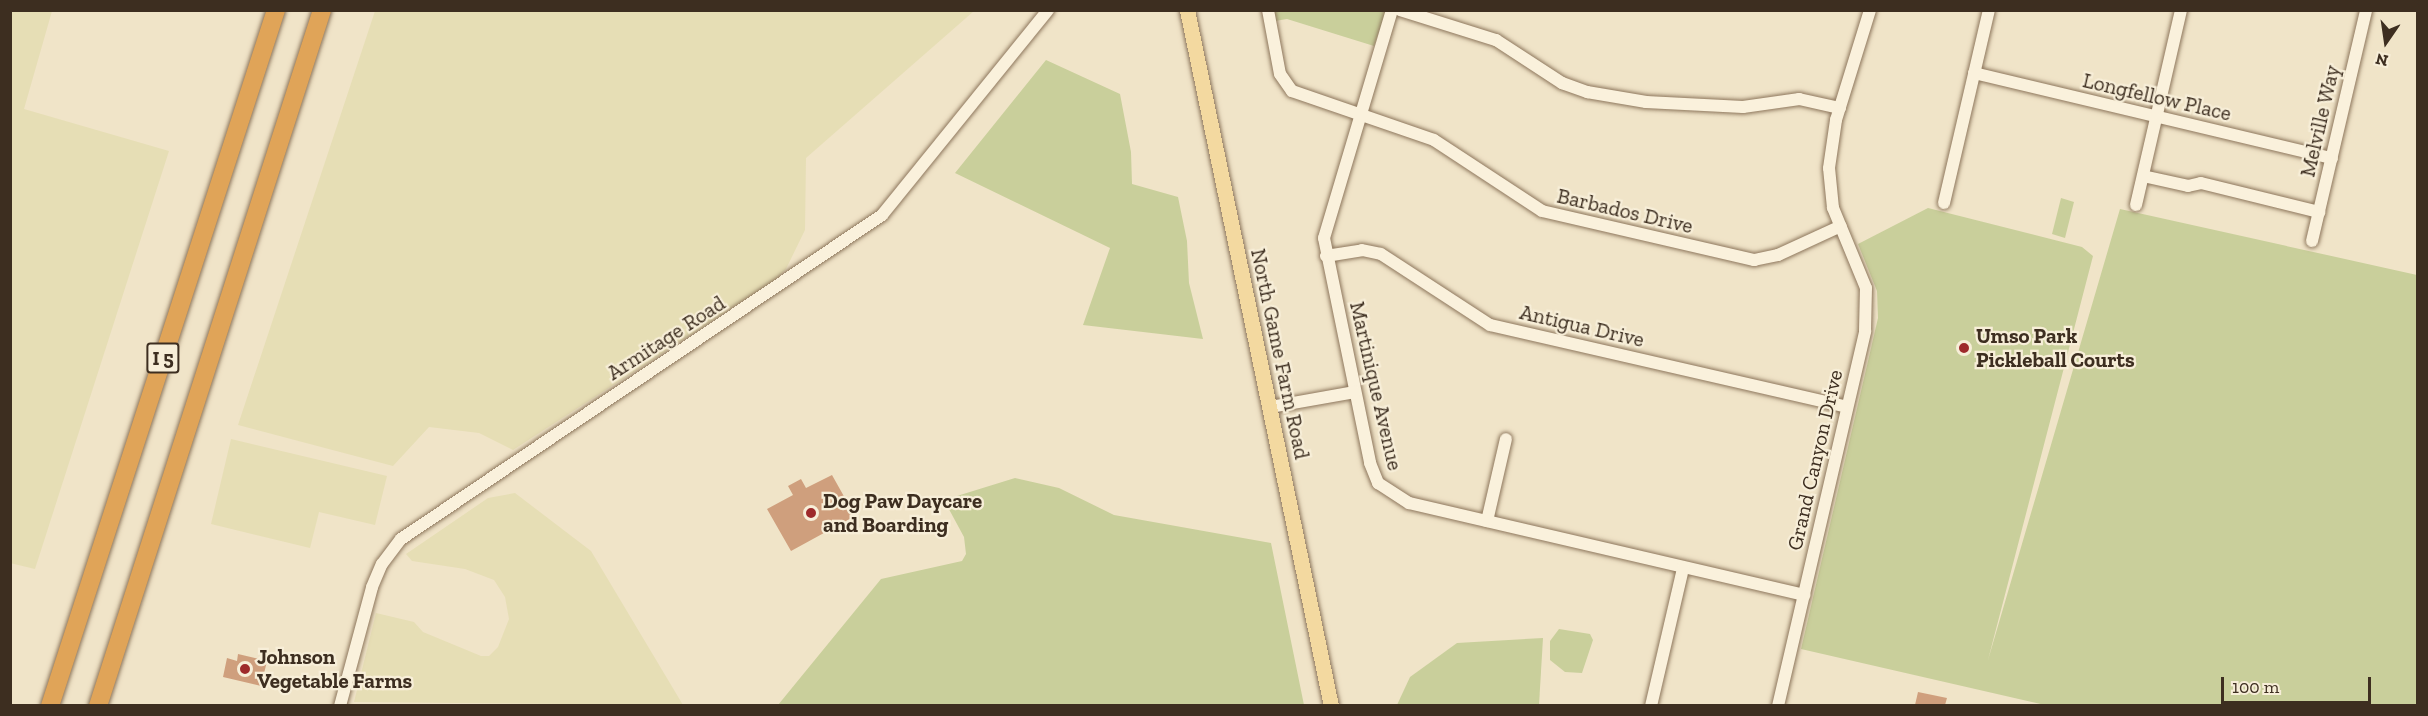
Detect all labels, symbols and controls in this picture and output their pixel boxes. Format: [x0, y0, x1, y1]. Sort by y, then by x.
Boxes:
north arrow [2356, 12, 2416, 72]
text: N [2374, 49, 2390, 71]
street label: Melville Way [2295, 62, 2345, 180]
street label: Longfellow Place [2080, 68, 2234, 126]
street label: Barbados Drive [1555, 183, 1695, 239]
street label: North Game Farm Road [1245, 246, 1315, 462]
street label: Armitage Road [602, 290, 730, 386]
street label: Martinique Avenue [1344, 299, 1408, 473]
street label: Antigua Drive [1517, 299, 1647, 353]
place label: Umso Park Pickleball Courts [1976, 323, 2135, 373]
road number: I 5 [145, 341, 181, 375]
marker: Umso Park Pickleball Courts [1957, 341, 1971, 355]
street label: Grand Canyon Drive [1782, 367, 1848, 553]
place label: Dog Paw Daycare and Boarding [823, 488, 983, 538]
marker: Dog Paw Daycare and Boarding [804, 506, 818, 520]
place label: Johnson Vegetable Farms [257, 644, 412, 694]
marker: Johnson Vegetable Farms [238, 662, 252, 676]
scale bar [2224, 665, 2374, 703]
text: 100 m [2232, 676, 2279, 698]

